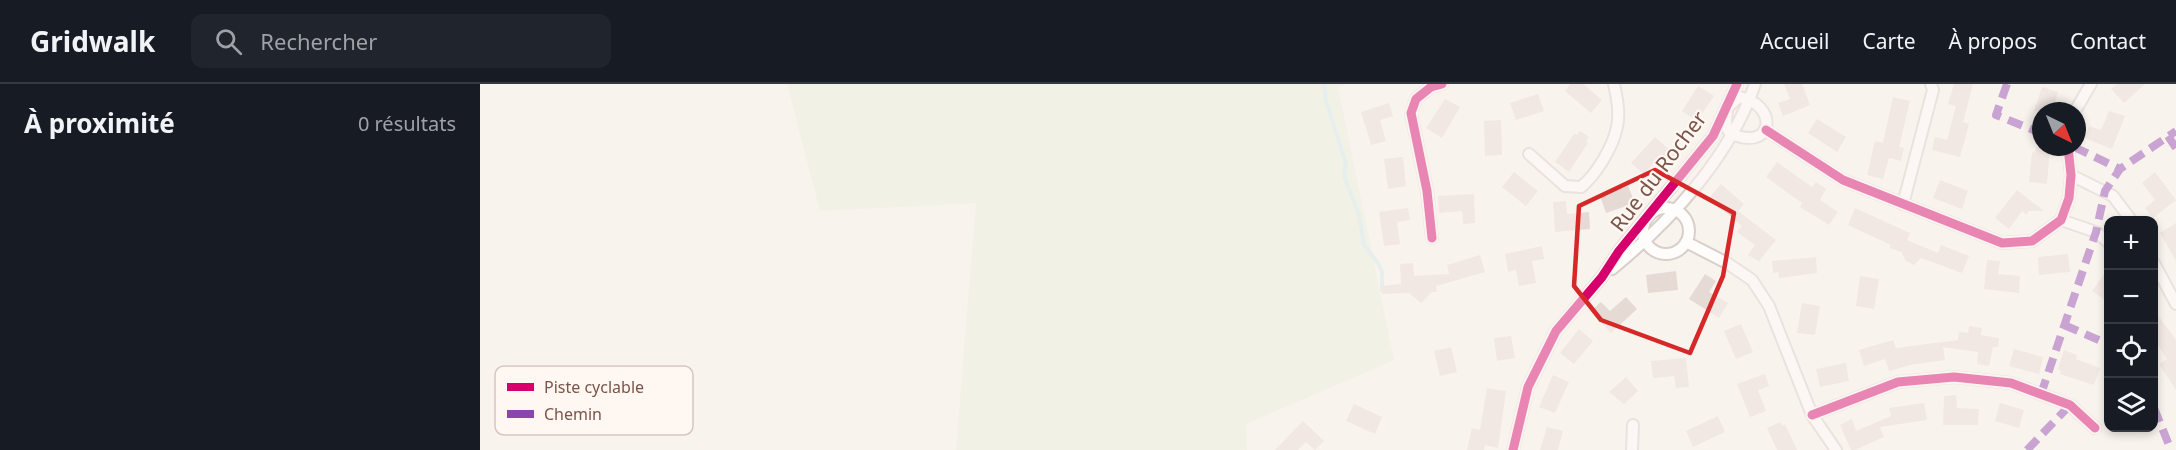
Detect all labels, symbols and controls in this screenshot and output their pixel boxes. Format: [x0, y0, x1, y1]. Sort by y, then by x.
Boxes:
search box [191, 14, 611, 68]
text: Gridwalk [30, 22, 155, 60]
icon: search [212, 25, 245, 58]
text: Rechercher [260, 26, 377, 56]
text: Accueil [1760, 27, 1829, 55]
text: Carte [1862, 27, 1916, 55]
text: À propos [1949, 27, 2037, 55]
text: Contact [2070, 27, 2146, 55]
north arrow [2032, 102, 2086, 156]
text: À proximité [24, 105, 175, 141]
street label: Rue du Rocher [1603, 105, 1713, 237]
text: 0 résultats [358, 110, 456, 137]
map controls [2104, 216, 2158, 432]
button: + [2104, 216, 2158, 270]
button: − [2104, 270, 2158, 324]
button: locate [2104, 324, 2158, 378]
legend [495, 366, 693, 435]
text: Piste cyclable [544, 376, 644, 398]
button: layers [2104, 378, 2158, 432]
text: Chemin [544, 403, 602, 425]

